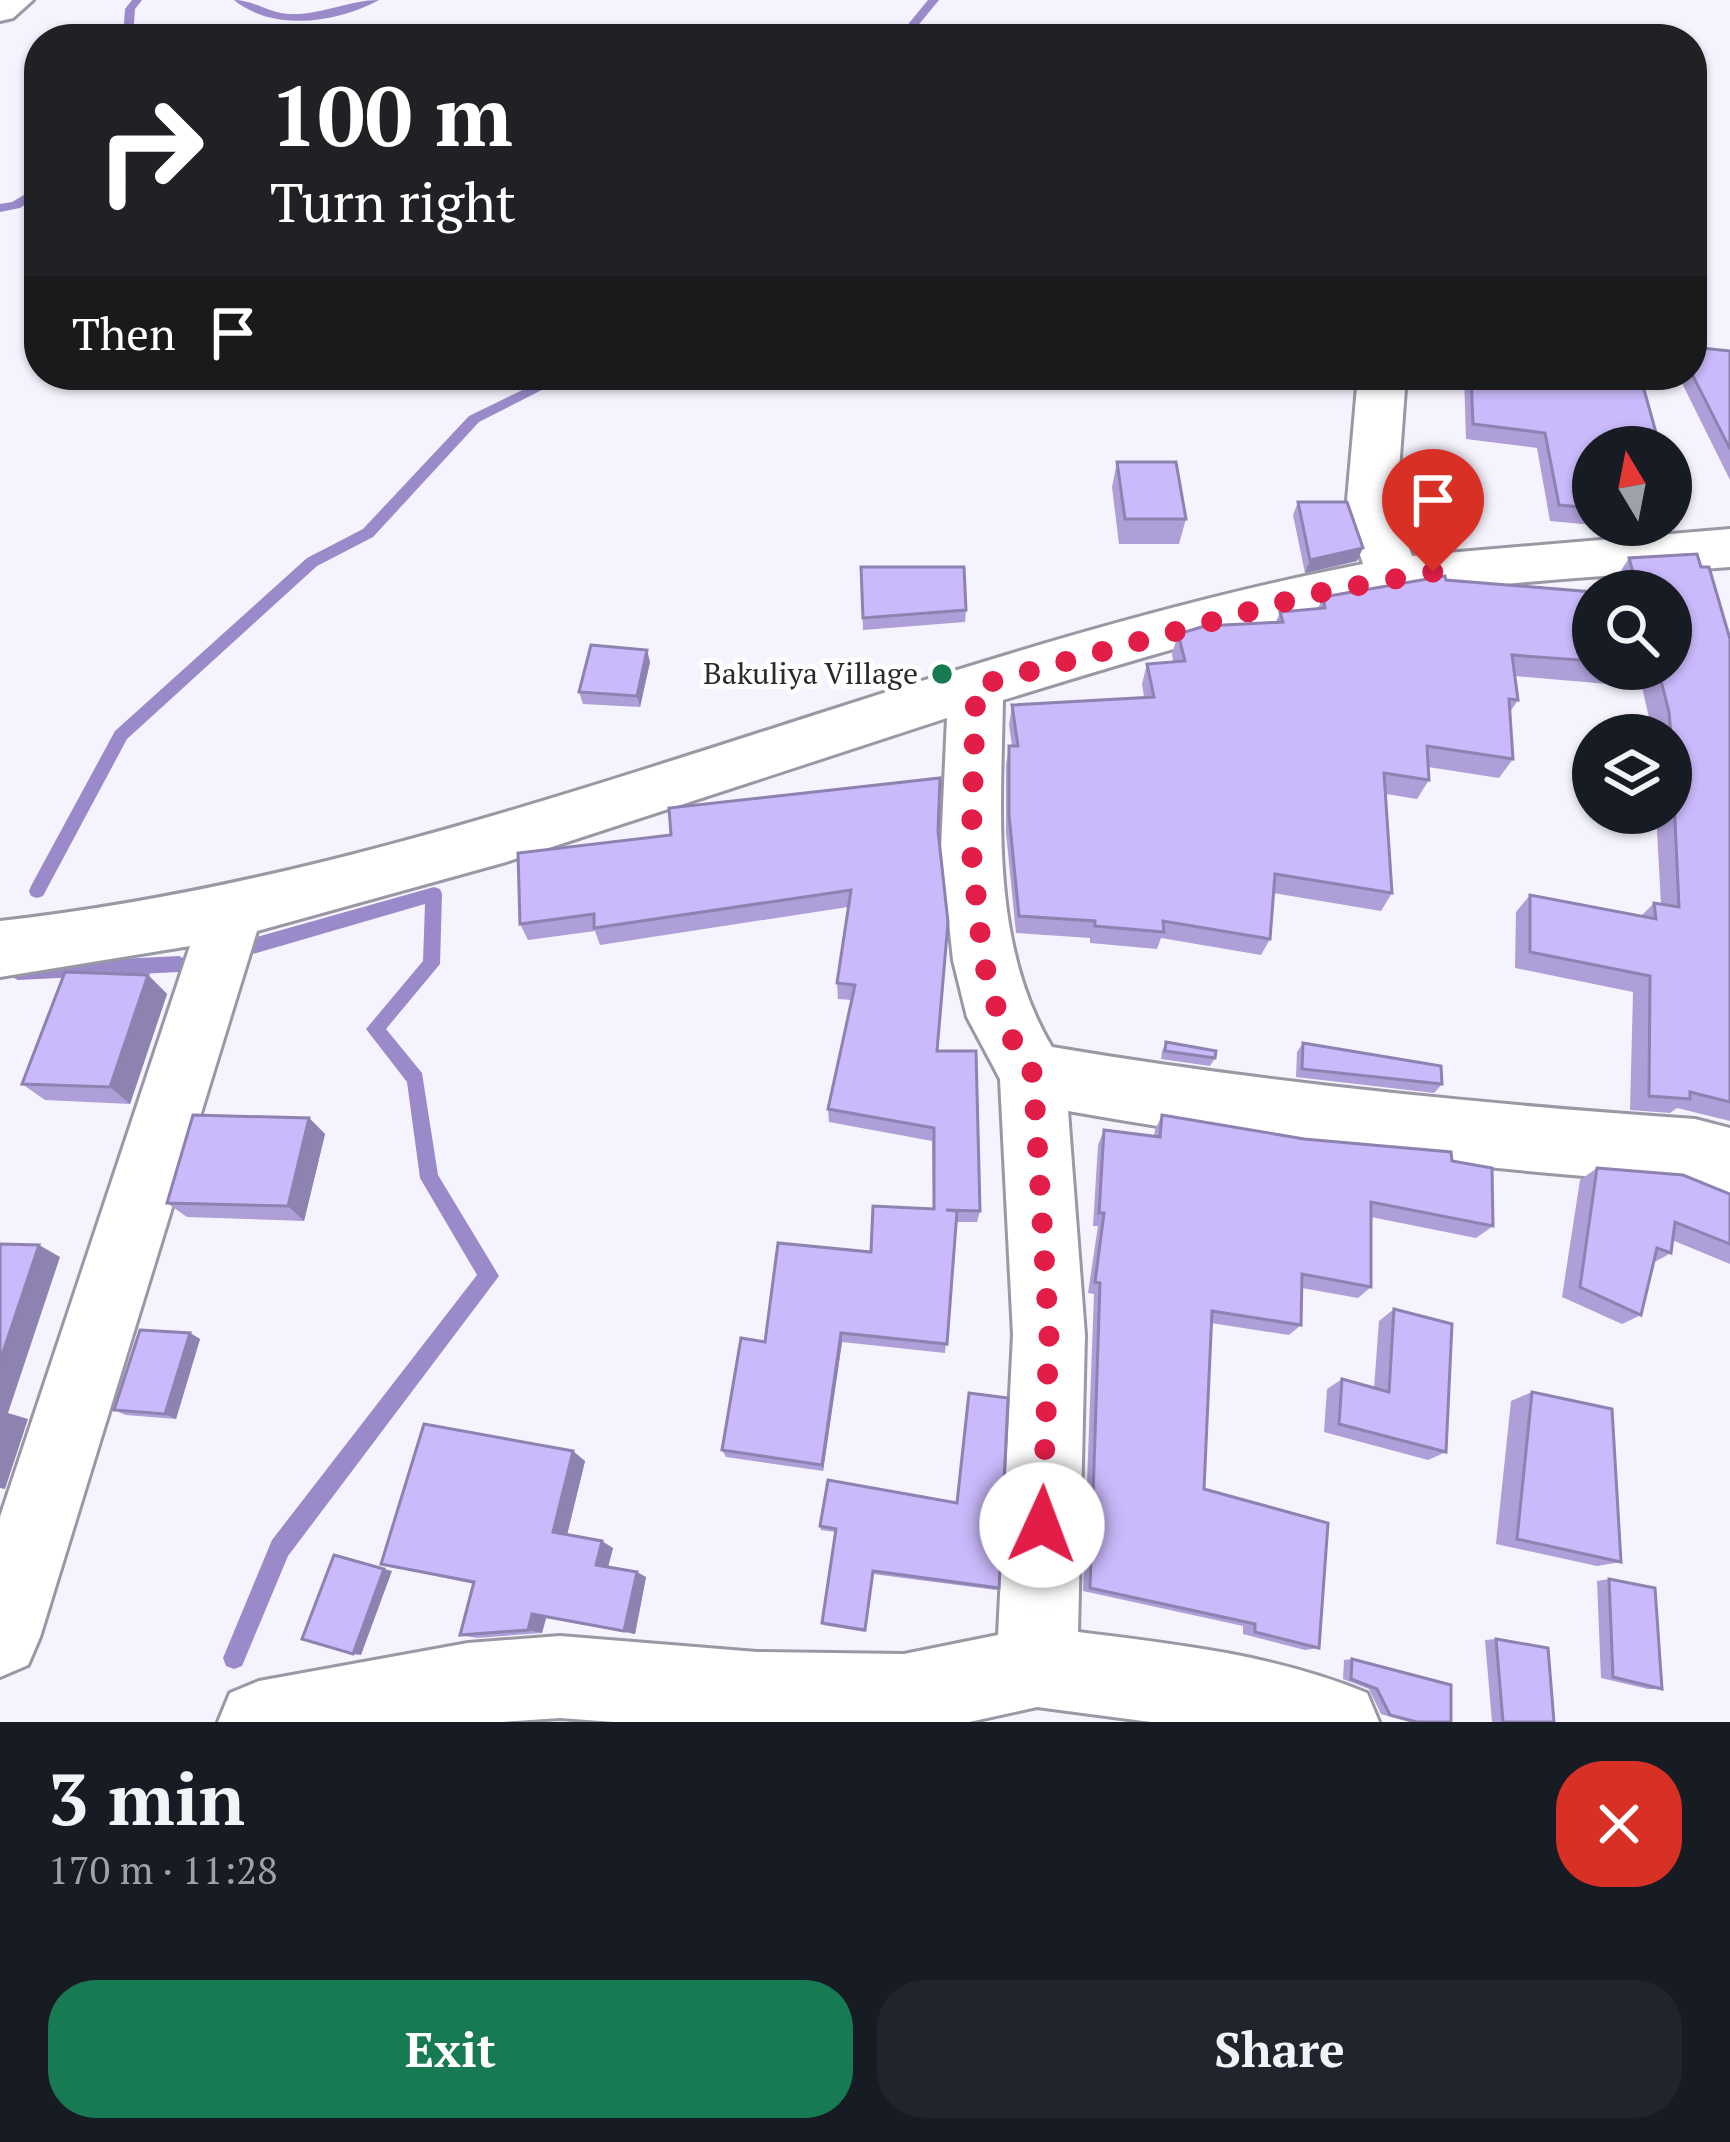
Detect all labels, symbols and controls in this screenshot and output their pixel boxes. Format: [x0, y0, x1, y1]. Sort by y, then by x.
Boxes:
text: 100 m [270, 59, 513, 170]
icon: right [72, 72, 228, 228]
text: Turn right [270, 166, 516, 237]
icon: arrive [200, 300, 266, 366]
text: Then [72, 303, 176, 363]
north arrow [1572, 426, 1692, 546]
map controls [1572, 426, 1692, 834]
pin [1382, 449, 1484, 572]
icon: arrive [1400, 467, 1466, 533]
button: search [1572, 570, 1692, 690]
place label: Bakuliya Village [703, 653, 918, 693]
marker: Bakuliya Village [929, 661, 955, 687]
button: layers [1572, 714, 1692, 834]
position arrow [979, 1462, 1105, 1588]
text: 3 min [48, 1750, 245, 1846]
button: close [1556, 1761, 1682, 1887]
text: 170 m · 11:28 [48, 1843, 278, 1895]
button: Exit [48, 1980, 853, 2118]
button: Share [877, 1980, 1682, 2118]

